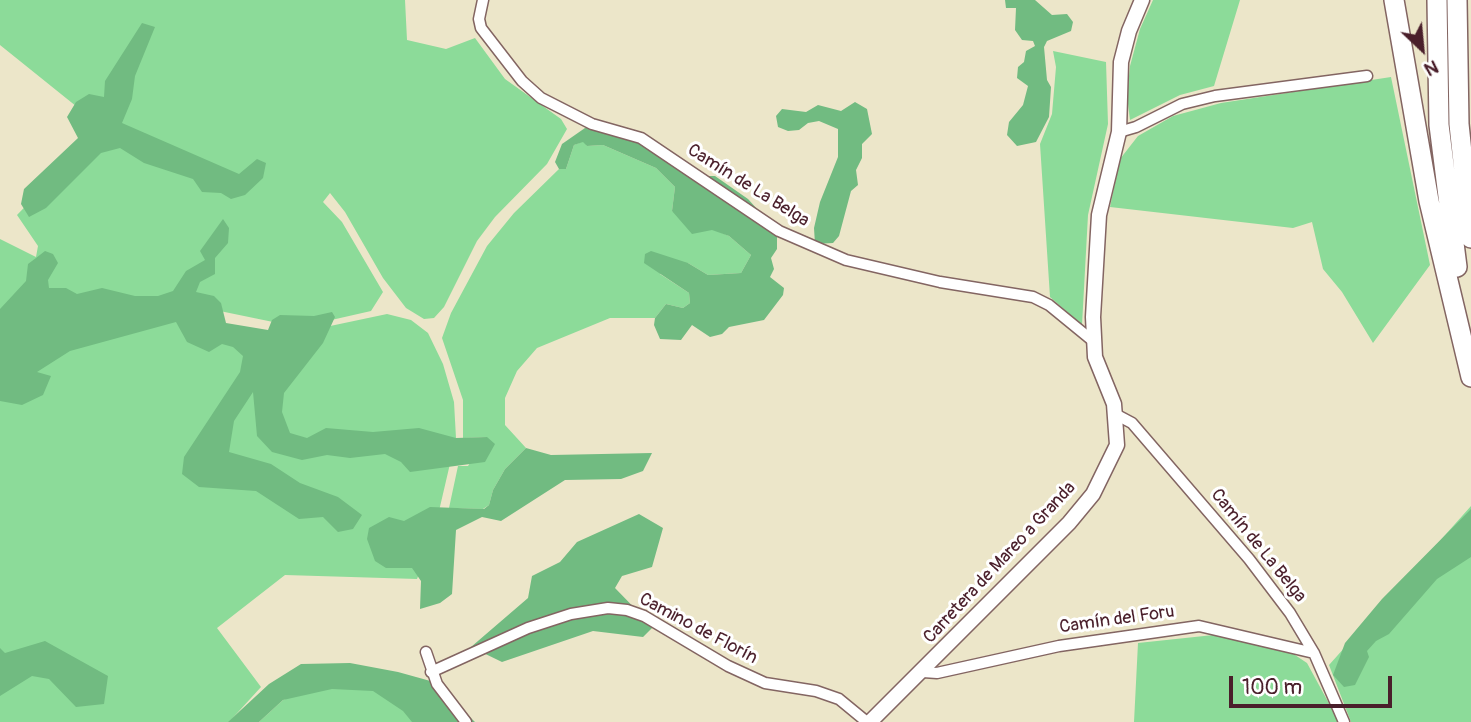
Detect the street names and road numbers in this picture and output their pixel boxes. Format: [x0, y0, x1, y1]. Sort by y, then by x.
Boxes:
street label: Camín de La Belga [683, 140, 813, 232]
street label: Carretera de Mareo a Granda [919, 478, 1081, 648]
street label: Camín de La Belga [1206, 485, 1310, 607]
street label: Camino de Florín [635, 589, 761, 669]
street label: Camín del Foru [1058, 601, 1176, 639]

